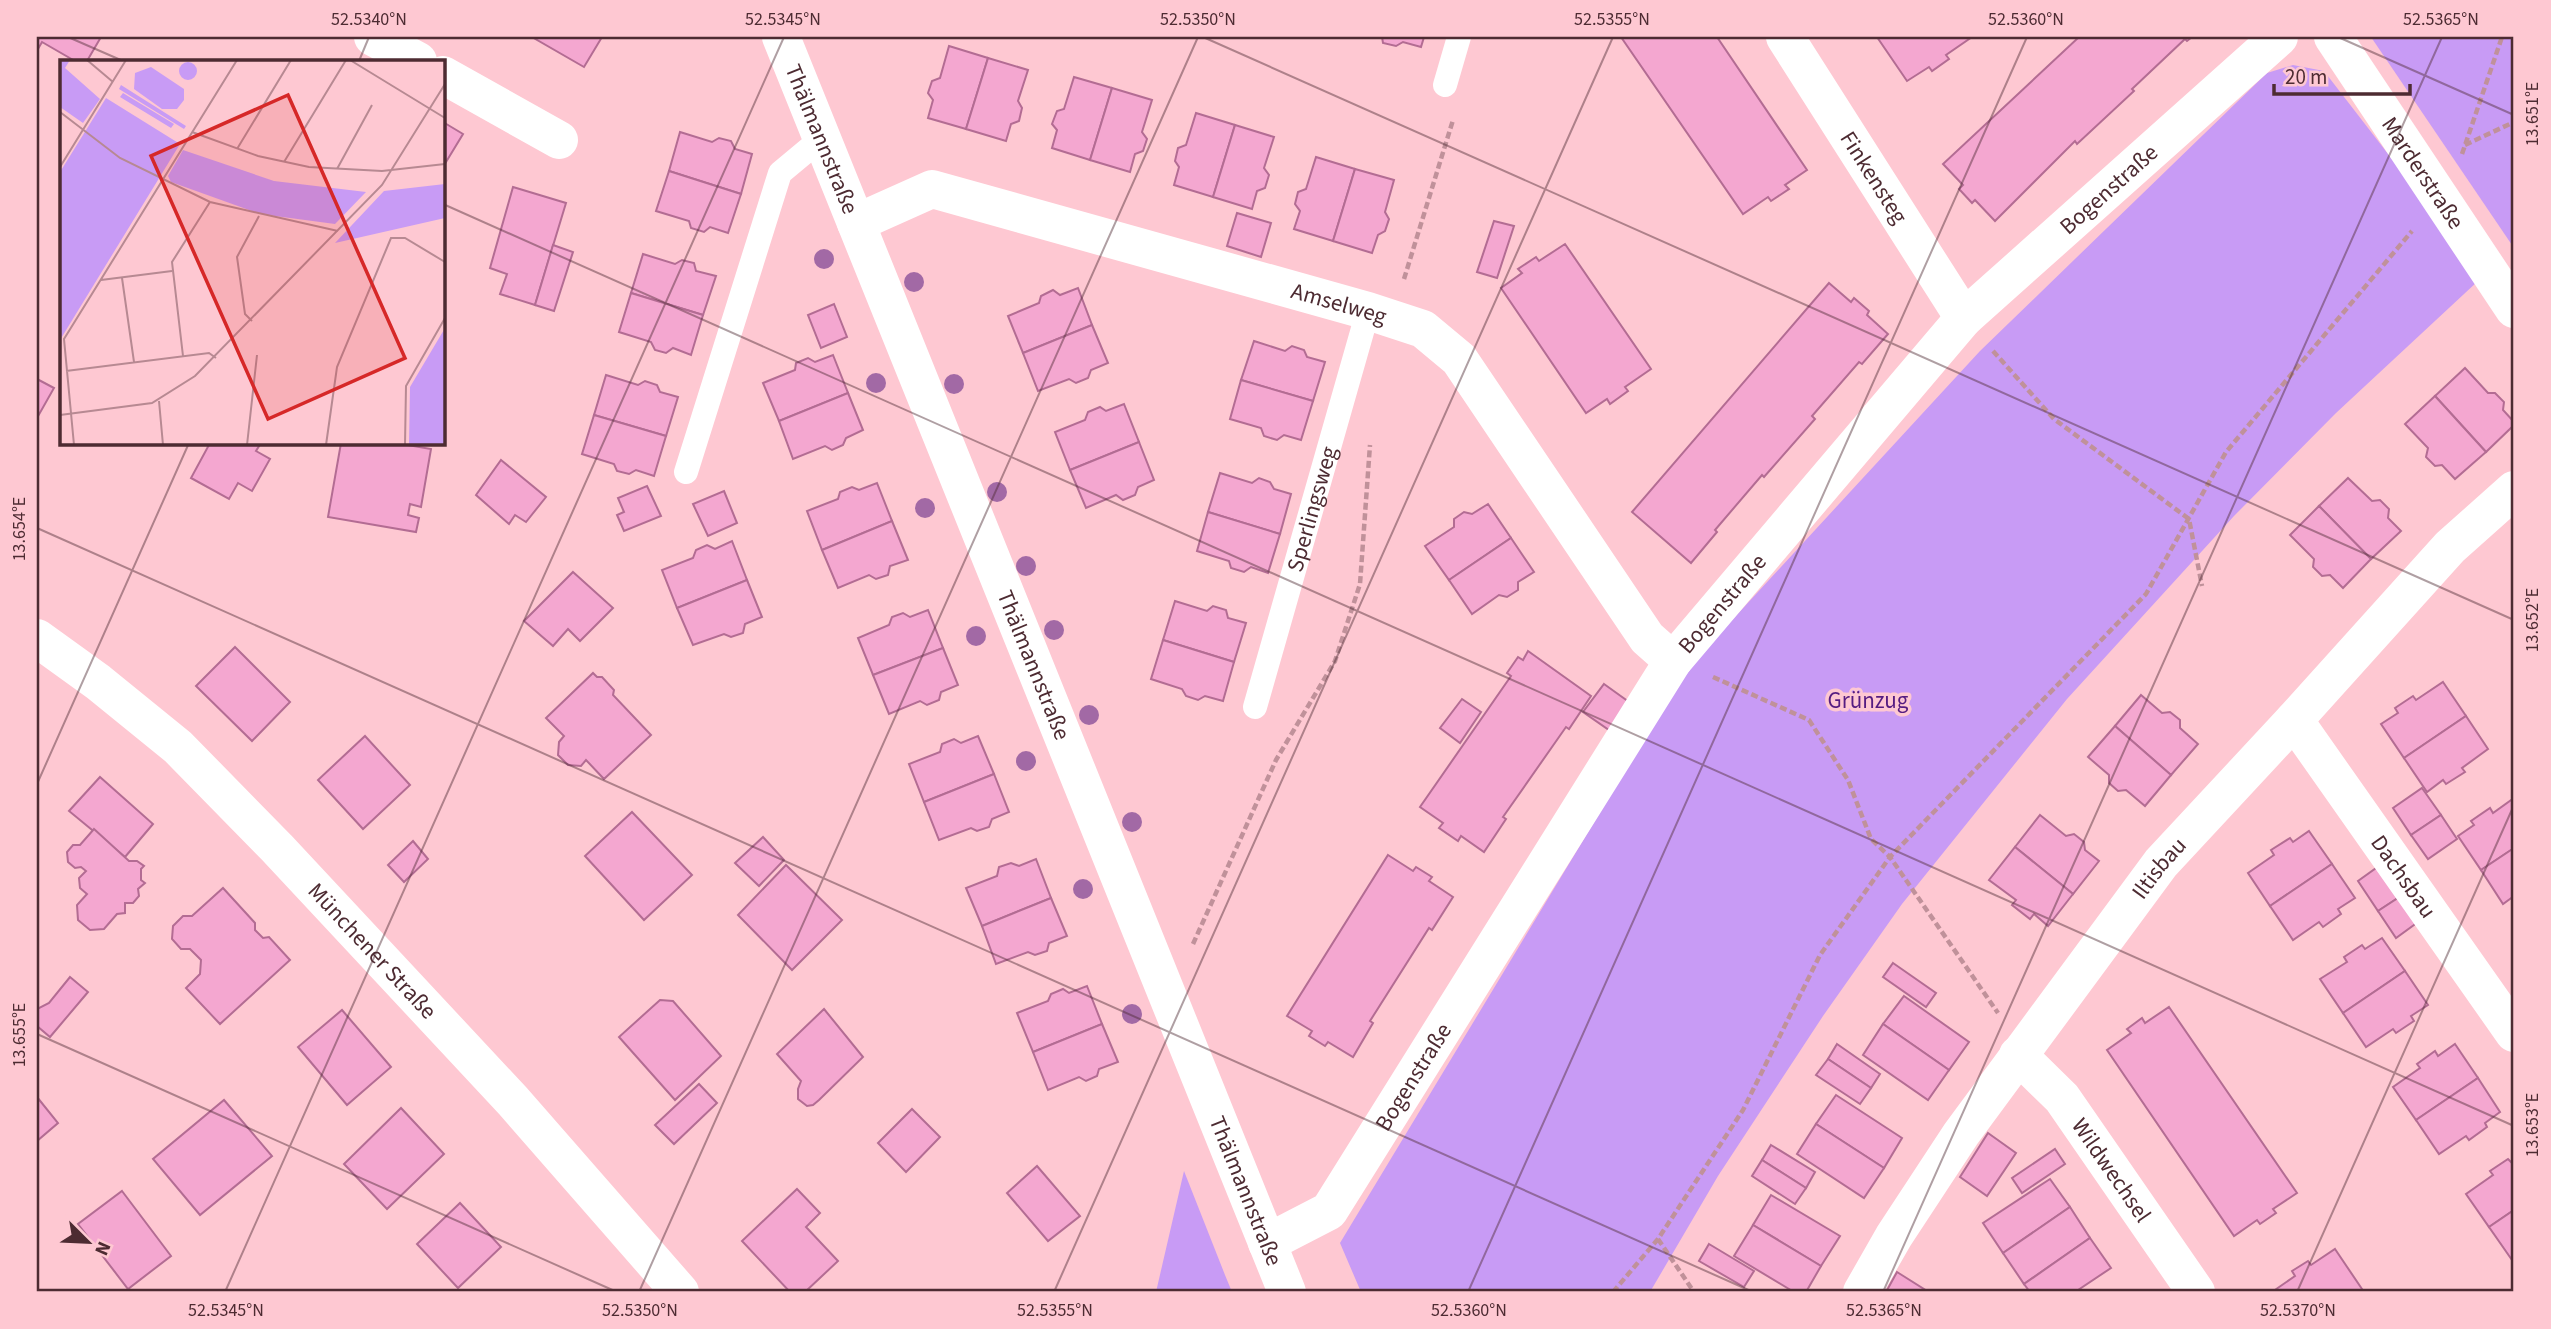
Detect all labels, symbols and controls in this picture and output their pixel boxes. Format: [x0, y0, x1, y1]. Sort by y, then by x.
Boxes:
text: 52.5340°N [331, 7, 407, 32]
text: 52.5345°N [745, 7, 821, 32]
text: 52.5350°N [1160, 7, 1236, 32]
text: 52.5355°N [1574, 7, 1650, 32]
text: 52.5360°N [1988, 7, 2064, 32]
text: 52.5365°N [2403, 7, 2479, 32]
scale bar [2274, 52, 2411, 96]
street label: Thälmannstraße [777, 59, 867, 219]
inset map [60, 60, 444, 444]
text: 20 m [2285, 62, 2327, 92]
text: 13.651°E [2520, 82, 2545, 146]
street label: Marderstraße [2373, 110, 2472, 236]
street label: Finkensteg [1832, 125, 1916, 230]
street label: Bogenstraße [2052, 137, 2165, 242]
street label: Amselweg [1287, 274, 1391, 333]
street label: Sperlingsweg [1278, 442, 1346, 576]
text: 13.654°E [7, 497, 32, 561]
street label: Bogenstraße [1670, 547, 1774, 661]
street label: Thälmannstraße [989, 585, 1079, 745]
text: 13.652°E [2520, 588, 2545, 652]
park label: Grünzug [1828, 684, 1909, 717]
street label: Dachsbau [2363, 828, 2444, 925]
street label: Iltisbau [2124, 830, 2194, 906]
street label: Münchener Straße [300, 875, 444, 1027]
text: 13.655°E [7, 1003, 32, 1067]
street label: Bogenstraße [1367, 1017, 1460, 1138]
text: 13.653°E [2520, 1093, 2545, 1157]
street label: Thälmannstraße [1201, 1111, 1291, 1271]
street label: Wildwechsel [2064, 1111, 2159, 1229]
north arrow [52, 1206, 122, 1276]
text: N [87, 1237, 117, 1260]
text: 52.5345°N [188, 1298, 264, 1323]
text: 52.5350°N [602, 1298, 678, 1323]
text: 52.5355°N [1017, 1298, 1093, 1323]
text: 52.5360°N [1431, 1298, 1507, 1323]
text: 52.5365°N [1846, 1298, 1922, 1323]
text: 52.5370°N [2260, 1298, 2336, 1323]

